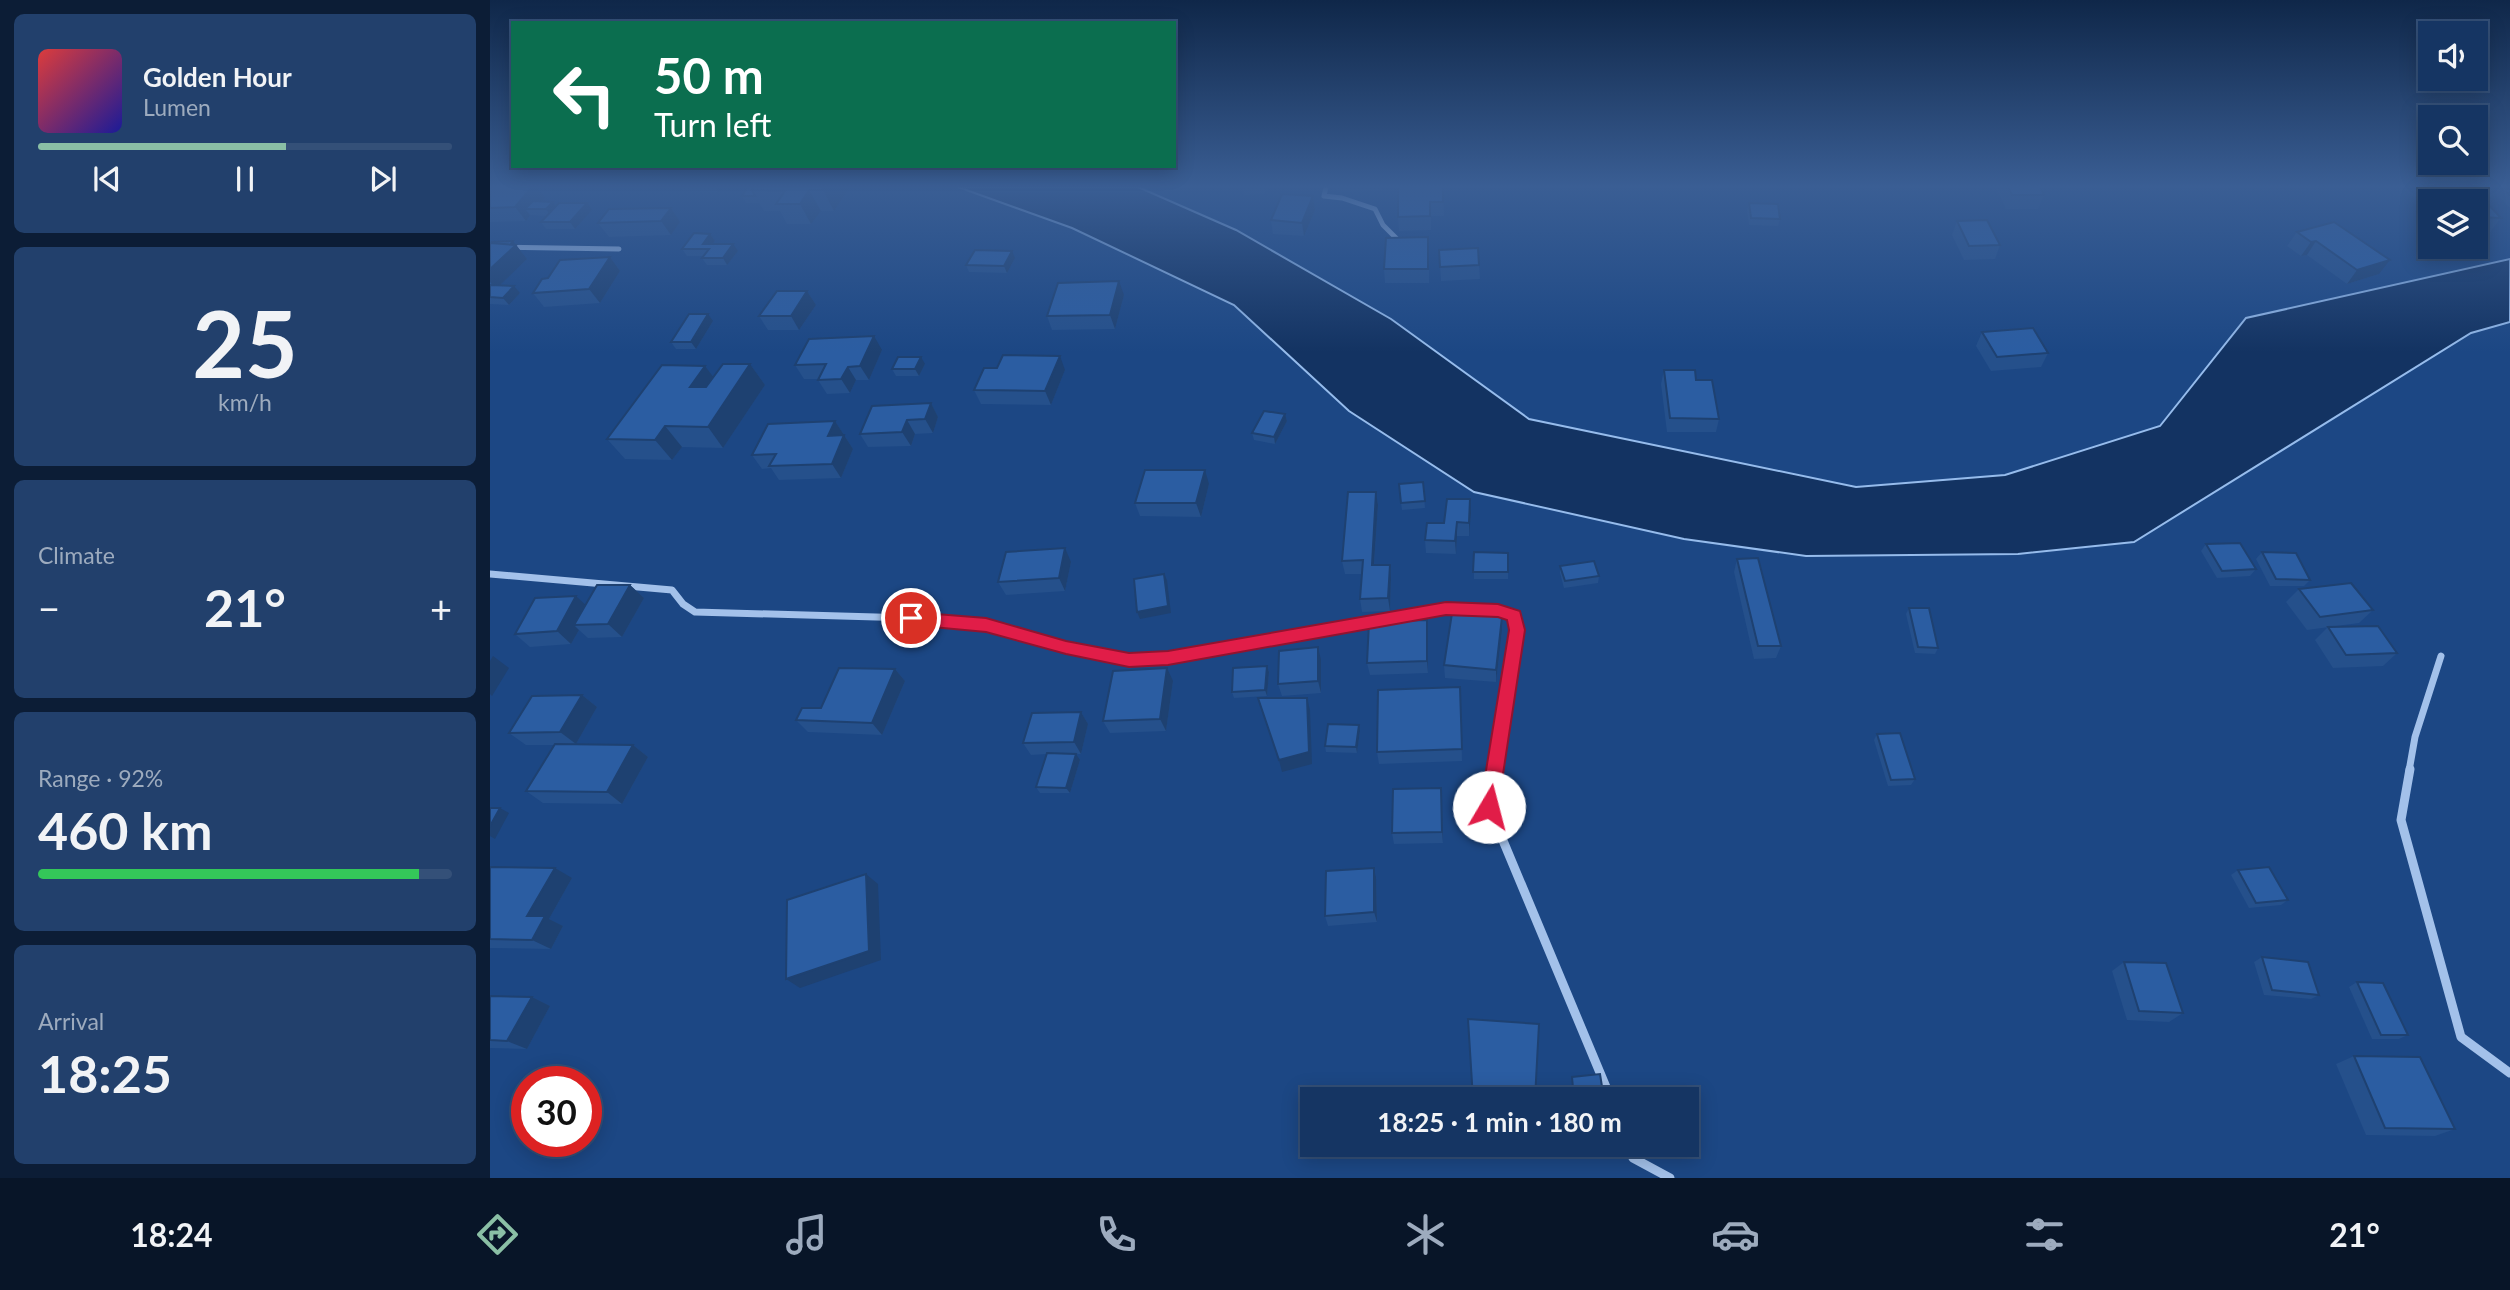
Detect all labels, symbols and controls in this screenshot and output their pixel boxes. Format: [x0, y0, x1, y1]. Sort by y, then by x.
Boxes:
map controls [2418, 21, 2488, 259]
button: sound [2418, 21, 2488, 91]
text: 50 m [654, 46, 764, 104]
icon: left [539, 49, 630, 140]
text: Golden Hour [143, 61, 292, 93]
text: Lumen [143, 93, 211, 121]
text: Turn left [654, 105, 771, 144]
button: search [2418, 105, 2488, 175]
icon: previous [88, 160, 126, 198]
icon: pause [226, 160, 264, 198]
icon: next [364, 160, 402, 198]
button: layers [2418, 189, 2488, 259]
text: 25 [192, 288, 298, 397]
text: km/h [218, 388, 272, 416]
text: Climate [38, 541, 115, 569]
text: 21° [204, 576, 286, 638]
text: − [38, 585, 60, 631]
text: + [430, 585, 452, 631]
pin [881, 588, 941, 648]
icon: arrive [892, 599, 930, 637]
text: Range · 92% [38, 764, 163, 792]
position arrow [1452, 770, 1526, 844]
text: 460 km [38, 799, 212, 861]
text: Arrival [38, 1007, 104, 1035]
text: 18:25 [38, 1042, 172, 1104]
speed limit sign: 30 [511, 1066, 602, 1157]
text: 18:25 · 1 min · 180 m [1377, 1106, 1622, 1138]
icon: directions [473, 1210, 522, 1259]
icon: music [782, 1210, 831, 1259]
icon: phone [1092, 1210, 1141, 1259]
icon: climate [1401, 1210, 1450, 1259]
icon: car [1711, 1210, 1760, 1259]
icon: filters [2020, 1210, 2069, 1259]
text: 18:24 [130, 1215, 213, 1254]
text: 21° [2329, 1215, 2380, 1254]

